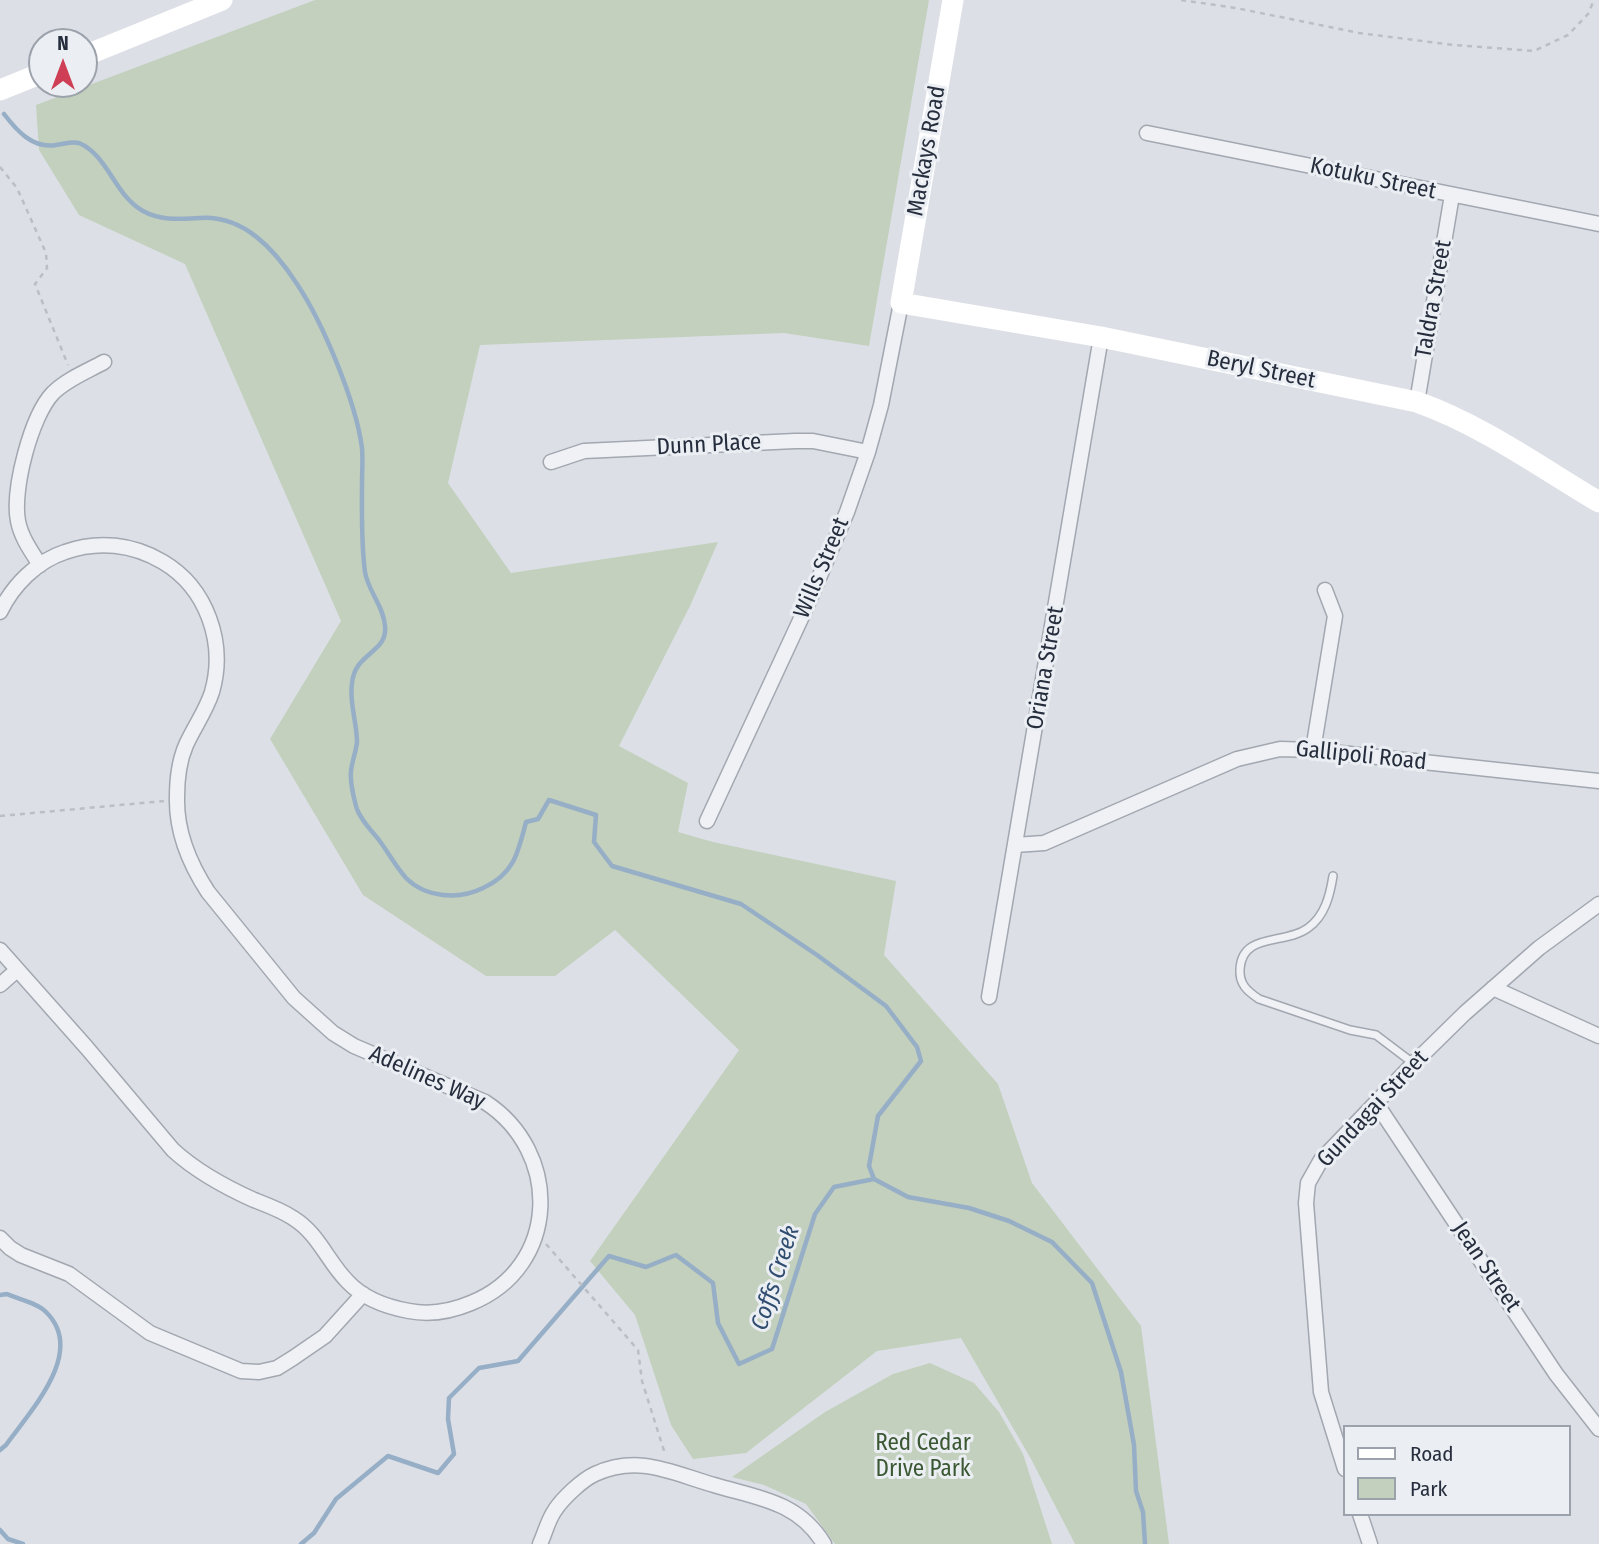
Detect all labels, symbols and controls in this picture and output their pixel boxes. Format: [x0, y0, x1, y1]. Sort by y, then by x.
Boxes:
north arrow [28, 28, 98, 98]
text: N [57, 32, 69, 55]
street label: Mackays Road [902, 84, 952, 218]
street label: Kotuku Street [1308, 152, 1438, 206]
street label: Taldra Street [1410, 238, 1458, 360]
street label: Beryl Street [1204, 345, 1318, 395]
street label: Dunn Place [656, 428, 762, 462]
street label: Wills Street [788, 513, 856, 623]
street label: Oriana Street [1022, 604, 1070, 732]
street label: Gallipoli Road [1294, 735, 1428, 777]
street label: Adelines Way [365, 1040, 489, 1116]
street label: Gundagai Street [1312, 1045, 1434, 1173]
street label: Jean Street [1446, 1217, 1526, 1317]
water label: Coffs Creek [746, 1222, 806, 1334]
legend [1344, 1425, 1571, 1516]
park label: Red Cedar Drive Park [875, 1430, 971, 1484]
text: Road [1410, 1441, 1454, 1467]
text: Park [1410, 1476, 1447, 1502]

